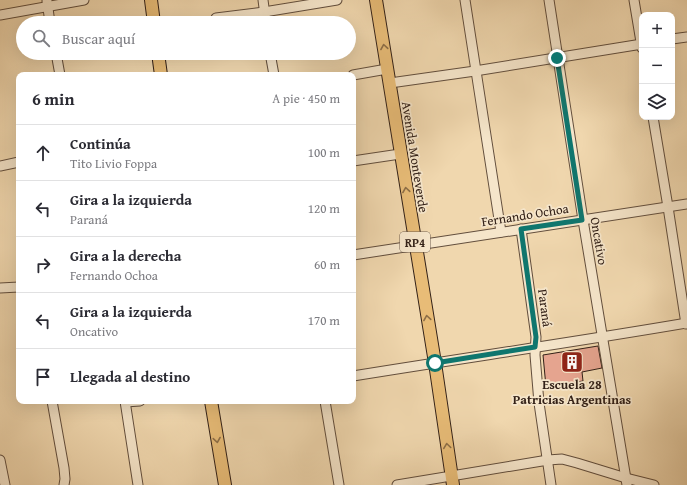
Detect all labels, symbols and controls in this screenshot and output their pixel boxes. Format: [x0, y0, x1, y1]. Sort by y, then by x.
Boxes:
map controls [639, 12, 675, 120]
button: + [639, 12, 675, 48]
search box [16, 16, 356, 60]
icon: search [30, 27, 52, 49]
text: Buscar aquí [62, 28, 135, 49]
one-way arrow [380, 44, 389, 51]
button: − [639, 48, 675, 84]
route end [548, 49, 566, 67]
button: layers [639, 84, 675, 120]
text: 6 min [32, 86, 74, 111]
text: A pie · 450 m [272, 89, 340, 108]
street label: Avenida Monteverde [397, 100, 433, 214]
text: Continúa [70, 133, 131, 154]
icon: ahead [32, 142, 54, 164]
text: 100 m [308, 143, 340, 162]
text: Tito Livio Foppa [70, 154, 157, 173]
one-way arrow [402, 187, 411, 193]
text: Gira a la izquierda [70, 189, 192, 210]
icon: left [32, 198, 54, 220]
text: 120 m [308, 199, 340, 218]
street label: Fernando Ochoa [480, 199, 571, 231]
text: Paraná [70, 210, 108, 229]
street label: Oncativo [585, 216, 613, 267]
road number: RP4 [400, 232, 430, 252]
text: Gira a la derecha [70, 245, 181, 266]
icon: right [32, 254, 54, 276]
text: 60 m [314, 255, 340, 274]
text: Fernando Ochoa [70, 266, 158, 285]
street label: Paraná [533, 288, 557, 329]
text: Gira a la izquierda [70, 301, 192, 322]
icon: left [32, 310, 54, 332]
text: 170 m [308, 311, 340, 330]
one-way arrow [423, 315, 432, 321]
text: Oncativo [70, 322, 118, 341]
building icon: Escuela 28 Patricias Argentinas [559, 349, 585, 375]
route start [426, 354, 444, 372]
icon: arrive [32, 366, 54, 388]
text: Llegada al destino [70, 366, 190, 387]
place label: Escuela 28 Patricias Argentinas [513, 375, 632, 409]
one-way arrow [212, 436, 221, 443]
one-way arrow [443, 443, 452, 450]

